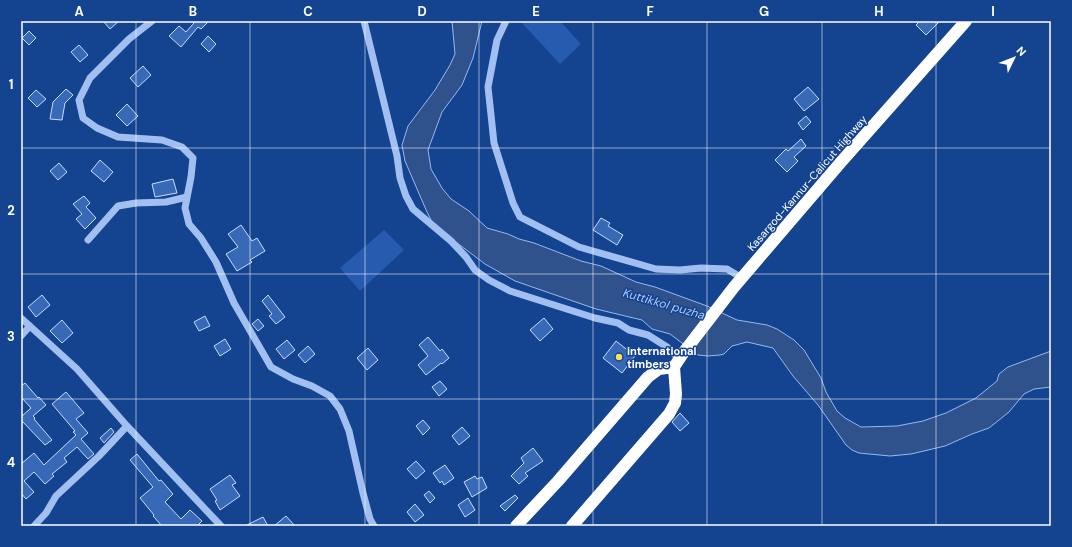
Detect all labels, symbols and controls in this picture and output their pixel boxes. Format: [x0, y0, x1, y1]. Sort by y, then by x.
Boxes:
text: A [74, 3, 84, 20]
text: B [189, 3, 197, 20]
text: C [303, 3, 313, 20]
text: D [417, 3, 427, 20]
text: E [532, 3, 540, 20]
text: F [646, 3, 654, 20]
text: G [759, 3, 769, 20]
text: H [874, 3, 884, 20]
text: I [991, 3, 995, 20]
north arrow [994, 38, 1034, 78]
text: N [1013, 43, 1029, 59]
text: 1 [9, 76, 13, 93]
street label: Kasargod-Kannur-Calicut Highway [744, 112, 870, 254]
text: 2 [7, 202, 15, 219]
water label: Kuttikkol puzha [621, 285, 707, 323]
text: 3 [7, 328, 15, 345]
place label: international timbers [627, 344, 696, 371]
marker: international timbers [614, 352, 624, 362]
text: 4 [7, 454, 15, 471]

